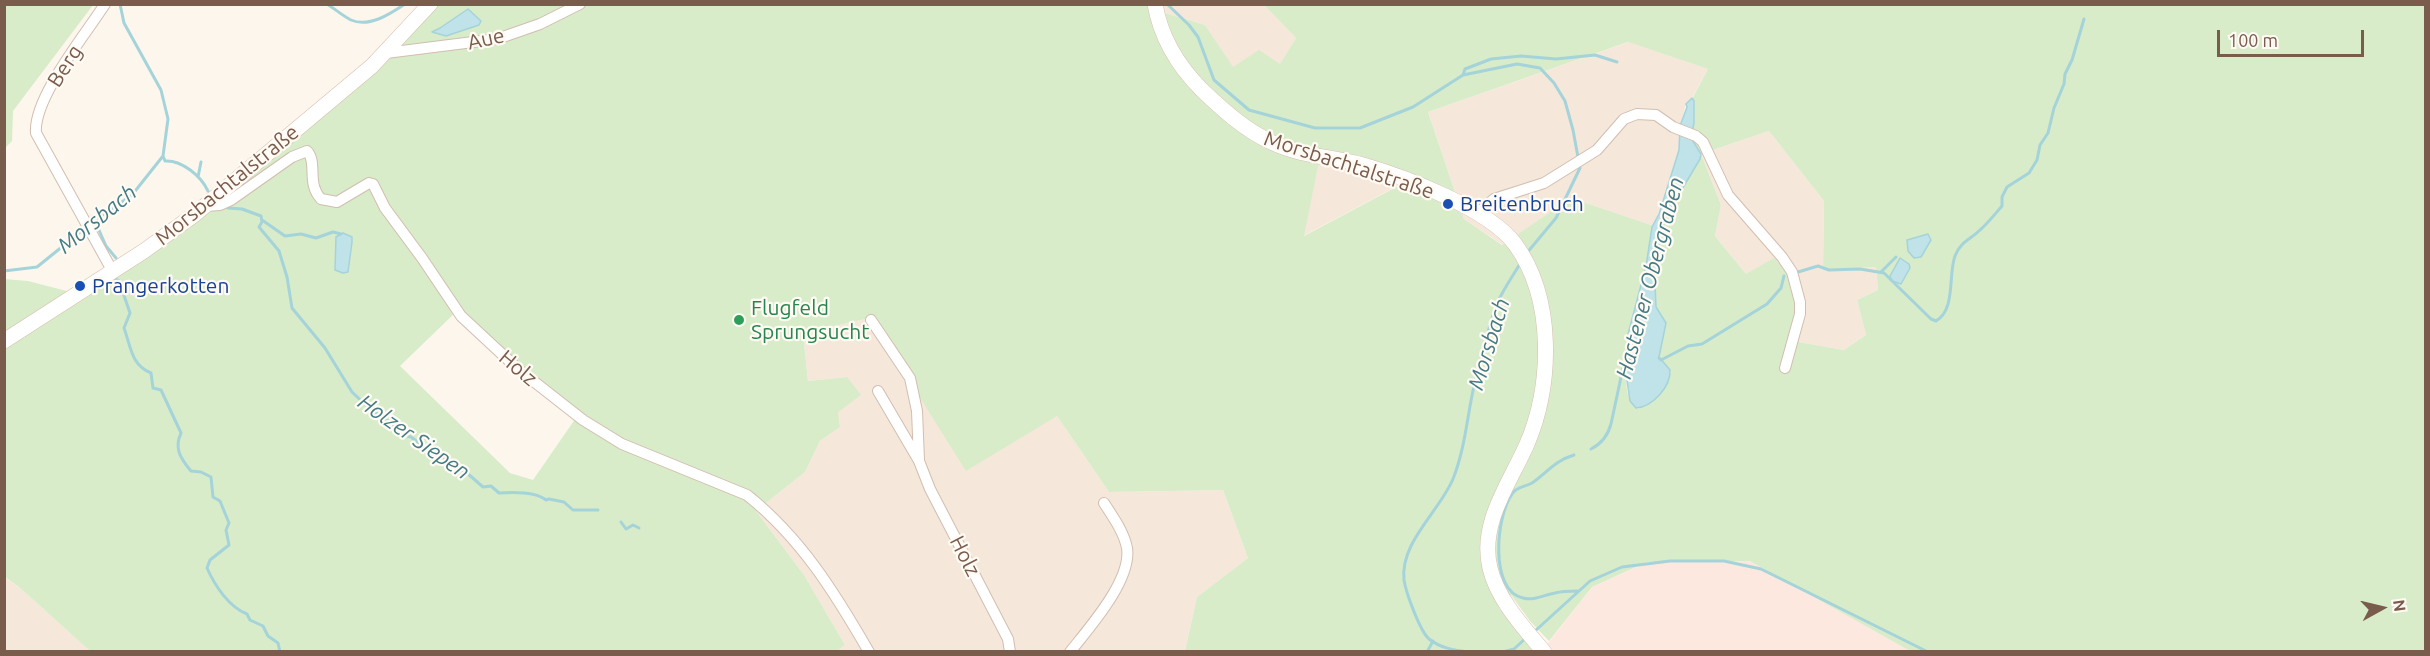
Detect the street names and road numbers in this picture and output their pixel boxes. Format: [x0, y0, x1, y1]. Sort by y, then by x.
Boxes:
street label: Aue [465, 23, 507, 55]
street label: Berg [42, 40, 88, 92]
street label: Morsbachtalstraße [150, 119, 304, 251]
street label: Morsbachtalstraße [1261, 126, 1437, 204]
street label: Holz [494, 345, 542, 391]
street label: Holz [944, 532, 986, 580]

